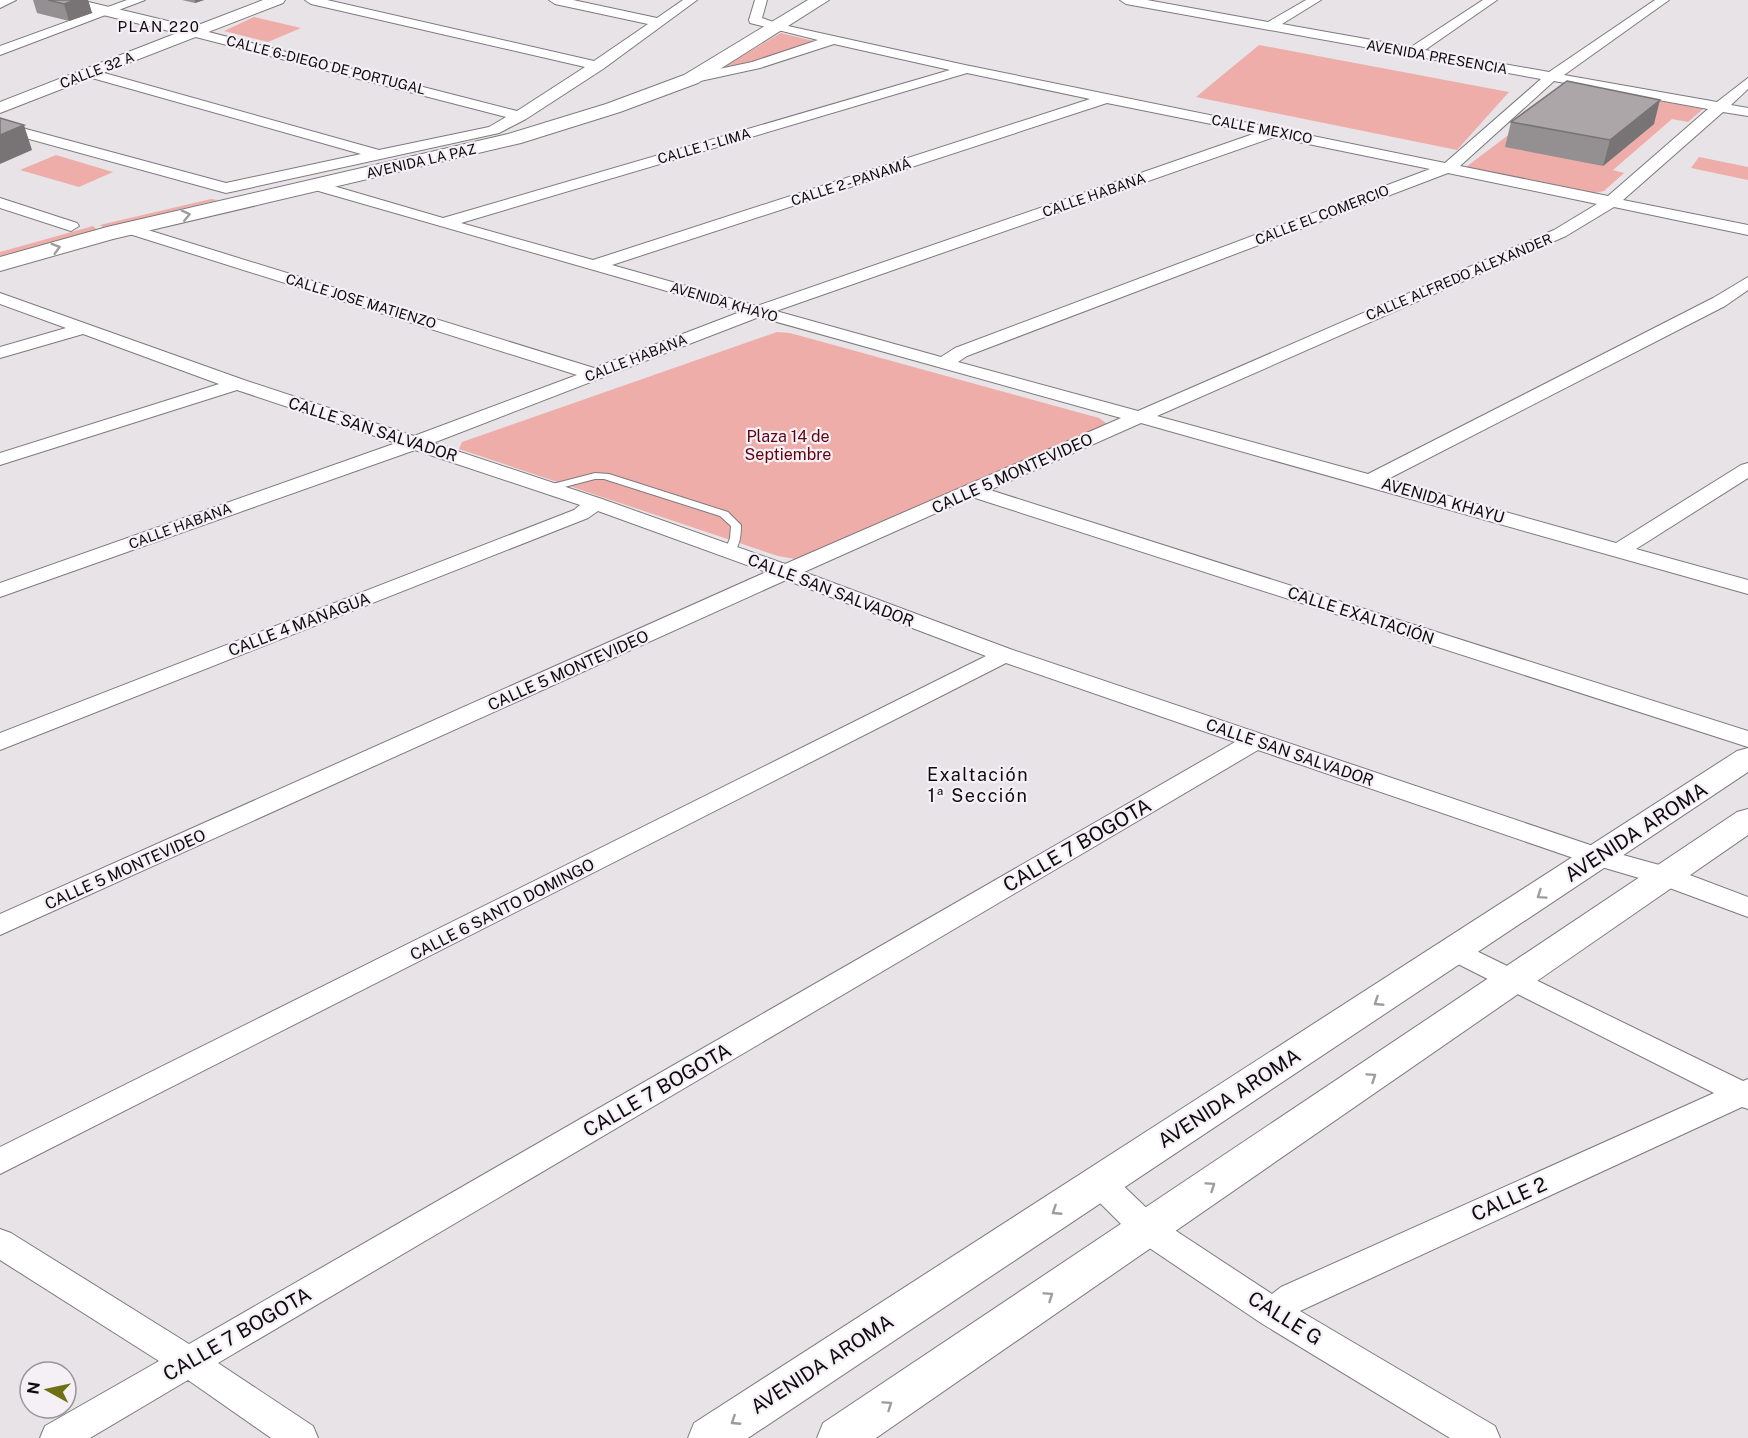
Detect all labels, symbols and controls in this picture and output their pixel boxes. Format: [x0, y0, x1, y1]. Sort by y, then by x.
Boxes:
district label: PLAN 220 [117, 18, 201, 35]
street label: CALLE 6-DIEGO DE PORTUGAL [225, 32, 427, 98]
street label: AVENIDA PRESENCIA [1365, 37, 1509, 77]
street label: CALLE 32 A [58, 49, 136, 91]
street label: CALLE MEXICO [1210, 111, 1314, 147]
street label: CALLE 1 - LIMA [656, 125, 752, 167]
street label: AVENIDA LA PAZ [364, 141, 478, 181]
street label: CALLE 2 - PANAMÁ [789, 154, 913, 209]
street label: CALLE HABANA [1040, 170, 1148, 220]
street label: CALLE EL COMERCIO [1253, 182, 1391, 248]
one-way arrow [181, 210, 191, 223]
street label: CALLE ALFREDO ALEXANDER [1363, 230, 1555, 324]
one-way arrow [50, 243, 61, 255]
street label: CALLE JOSE MATIENZO [284, 270, 438, 332]
street label: AVENIDA KHAYO [668, 279, 780, 325]
street label: CALLE HABANA [583, 331, 689, 385]
street label: CALLE SAN SALVADOR [286, 393, 460, 466]
park label: Plaza 14 de Septiembre [745, 427, 831, 464]
street label: CALLE 5 MONTEVIDEO [929, 429, 1096, 518]
street label: AVENIDA KHAYU [1379, 474, 1507, 527]
street label: CALLE HABANA [126, 500, 234, 552]
street label: CALLE SAN SALVADOR [745, 550, 916, 631]
street label: CALLE EXALTACIÓN [1285, 582, 1437, 648]
street label: CALLE 4 MANAGUA [226, 589, 373, 660]
street label: CALLE 5 MONTEVIDEO [485, 626, 652, 715]
street label: CALLE SAN SALVADOR [1203, 715, 1376, 790]
district label: Exaltación 1ª Sección [927, 764, 1029, 806]
street label: AVENIDA AROMA [1560, 777, 1712, 887]
street label: CALLE 7 BOGOTA [999, 793, 1155, 897]
street label: CALLE 5 MONTEVIDEO [42, 825, 209, 914]
street label: CALLE 6 SANTO DOMINGO [407, 855, 598, 964]
one-way arrow [1537, 887, 1548, 898]
one-way arrow [1374, 994, 1385, 1005]
street label: CALLE 7 BOGOTA [579, 1038, 735, 1142]
street label: AVENIDA AROMA [1153, 1043, 1305, 1153]
one-way arrow [1365, 1073, 1376, 1084]
street label: CALLE 2 [1468, 1172, 1550, 1226]
one-way arrow [1204, 1182, 1215, 1193]
one-way arrow [1052, 1203, 1062, 1215]
street label: CALLE 7 BOGOTA [159, 1282, 315, 1386]
street label: CALLE G [1244, 1286, 1326, 1350]
one-way arrow [1043, 1292, 1054, 1303]
street label: AVENIDA AROMA [746, 1309, 898, 1419]
north arrow [18, 1360, 78, 1420]
text: N [23, 1380, 44, 1396]
one-way arrow [881, 1401, 892, 1412]
one-way arrow [731, 1414, 741, 1426]

